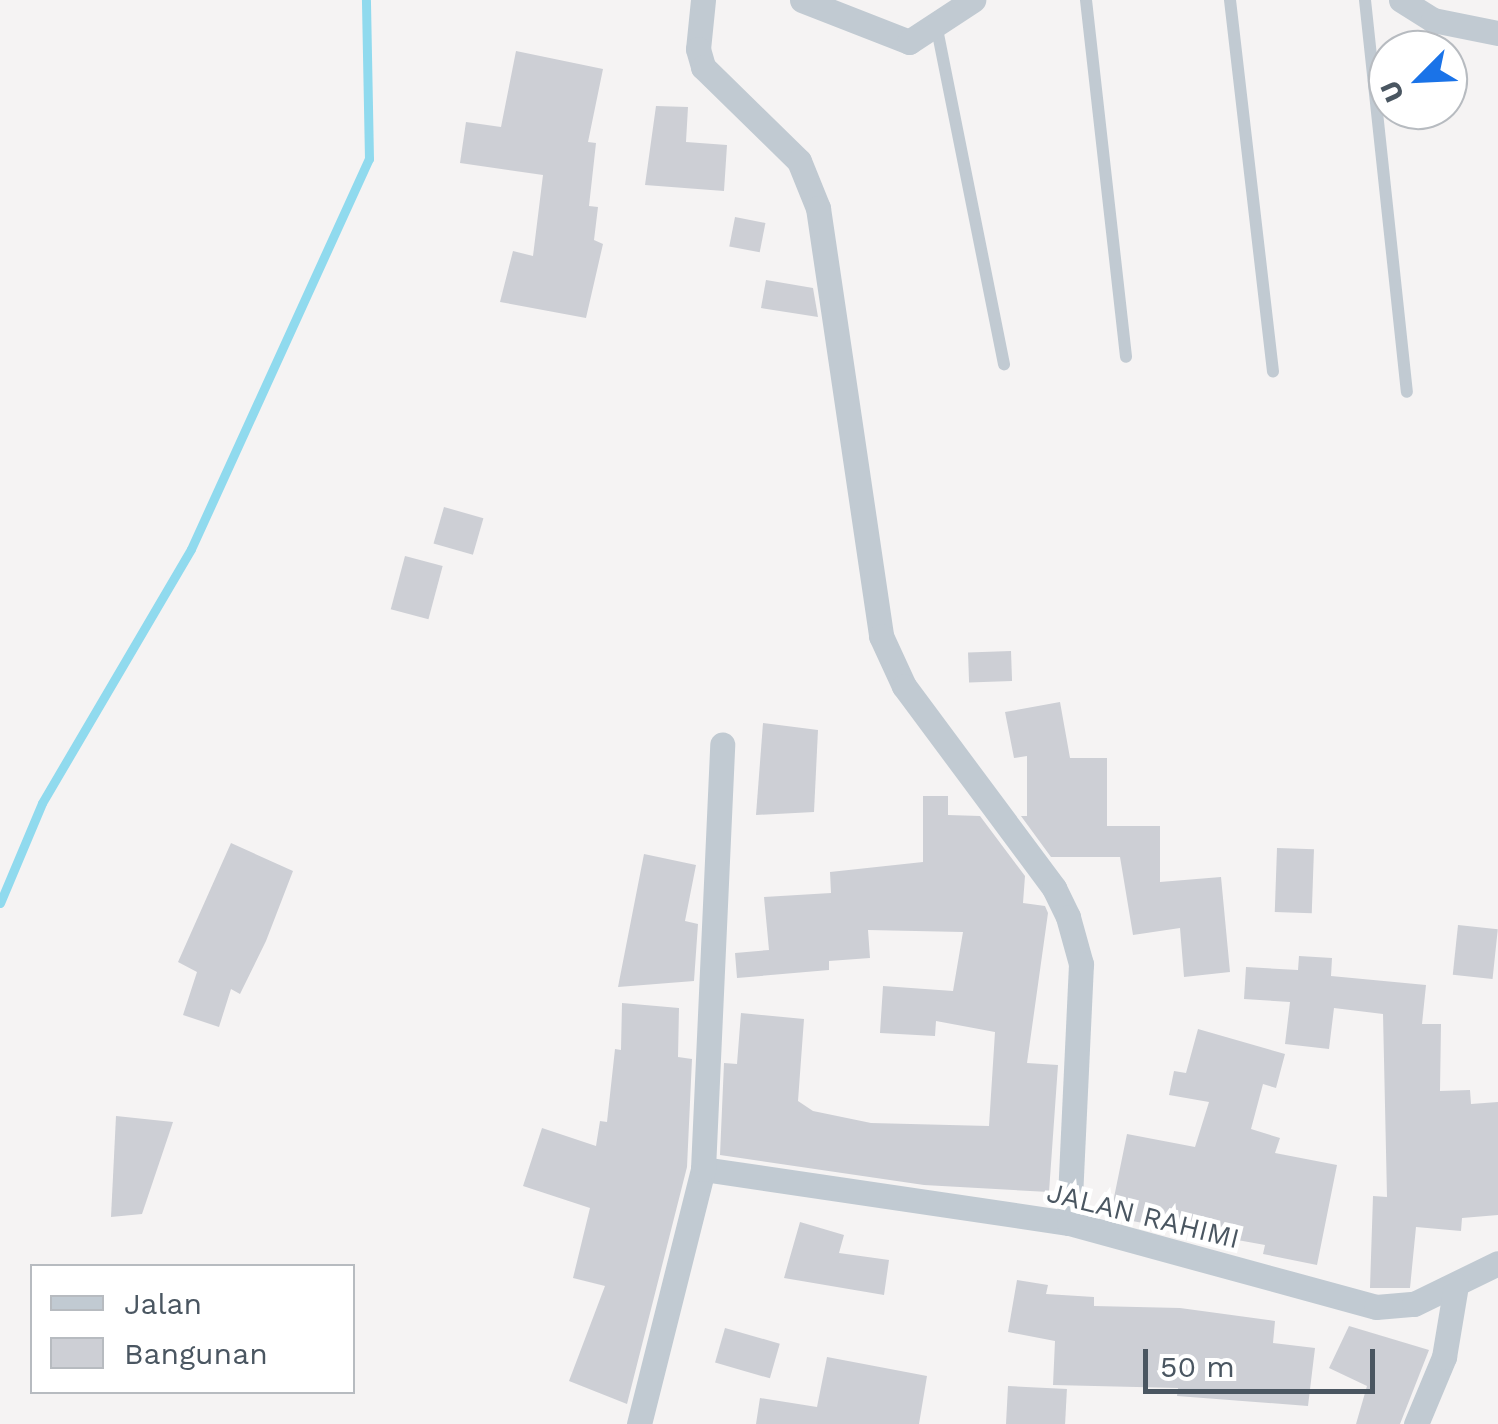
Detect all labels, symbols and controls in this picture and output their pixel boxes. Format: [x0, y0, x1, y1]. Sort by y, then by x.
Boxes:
north arrow [1368, 30, 1468, 130]
text: U [1373, 76, 1411, 107]
street label: JALAN RAHIMI [1043, 1176, 1243, 1256]
legend [30, 1264, 355, 1394]
text: Jalan [124, 1286, 202, 1321]
scale bar [1148, 1329, 1380, 1391]
text: Bangunan [124, 1336, 268, 1371]
text: 50 m [1160, 1349, 1235, 1384]

